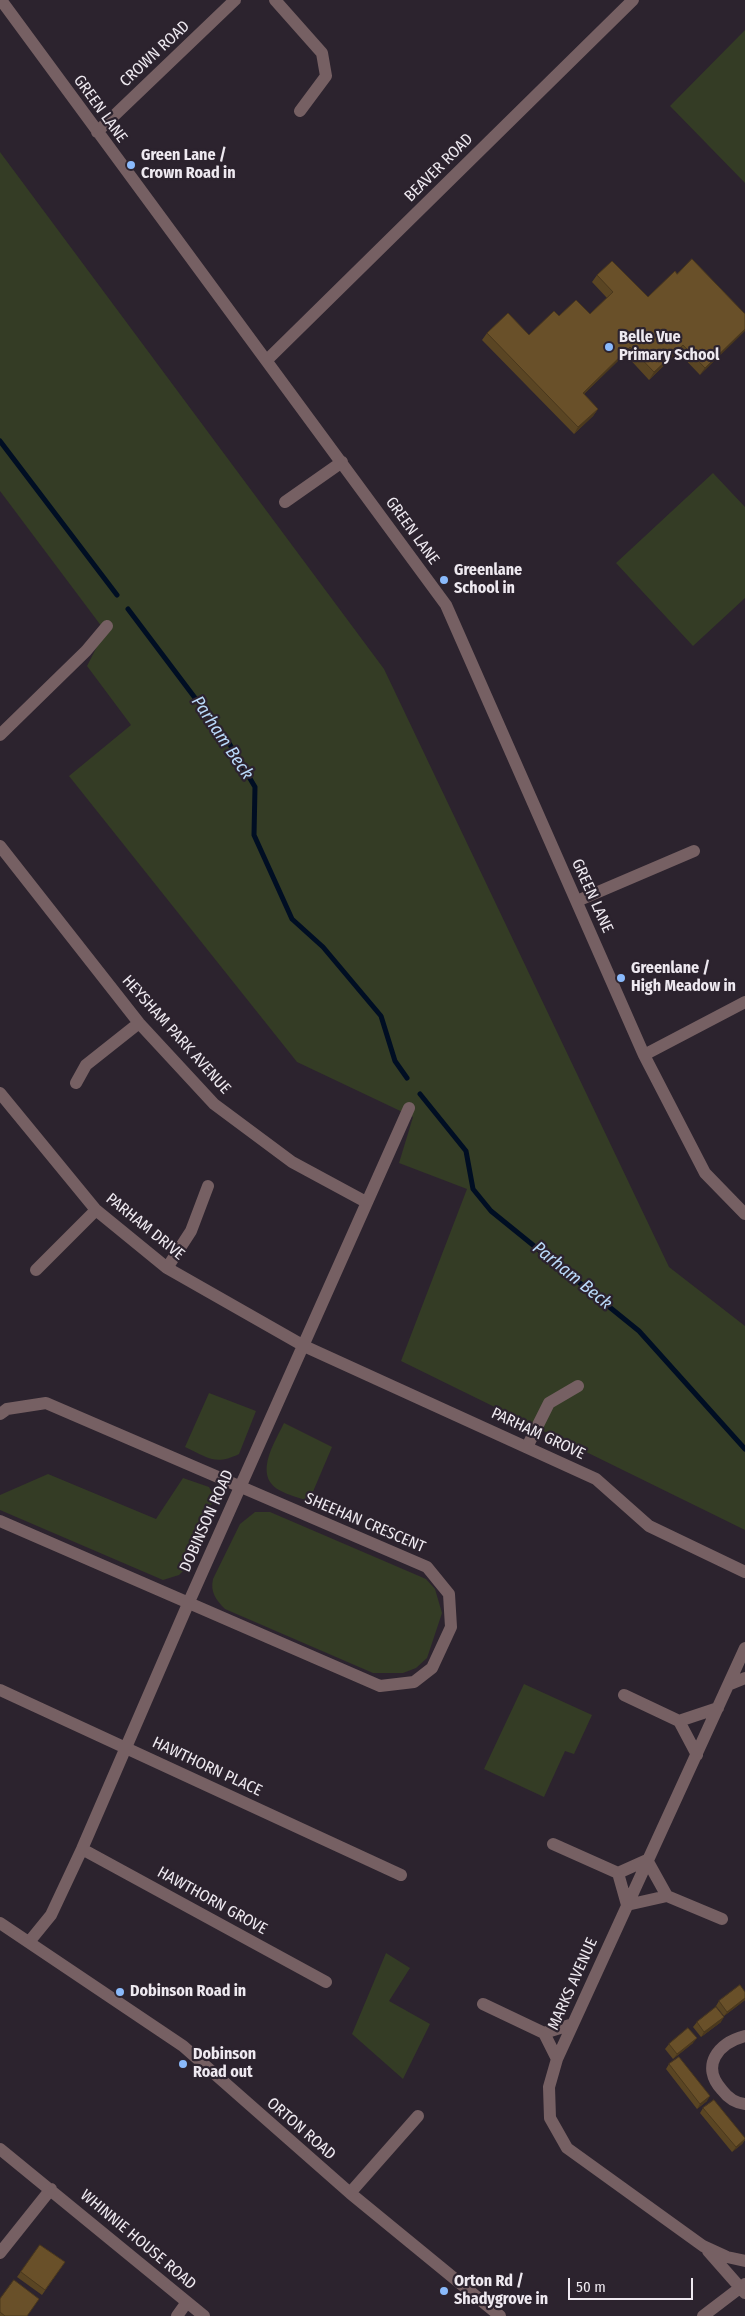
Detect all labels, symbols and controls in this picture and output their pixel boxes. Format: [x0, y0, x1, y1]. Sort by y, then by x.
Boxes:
street label: CROWN ROAD [116, 17, 194, 91]
street label: GREEN LANE [69, 71, 131, 147]
street label: BEAVER ROAD [401, 130, 477, 206]
place label: Green Lane / Crown Road in [141, 146, 236, 184]
marker: Green Lane / Crown Road in [125, 159, 137, 171]
place label: Belle Vue Primary School [619, 328, 719, 366]
marker: Belle Vue Primary School [603, 341, 615, 353]
street label: GREEN LANE [381, 493, 443, 569]
place label: Greenlane School in [454, 561, 522, 599]
marker: Greenlane School in [438, 574, 450, 586]
water label: Parham Beck [186, 692, 258, 784]
street label: GREEN LANE [567, 856, 617, 936]
place label: Greenlane / High Meadow in [631, 959, 736, 997]
street label: HEYSHAM PARK AVENUE [118, 972, 234, 1098]
marker: Greenlane / High Meadow in [615, 972, 627, 984]
street label: PARHAM DRIVE [102, 1189, 188, 1265]
water label: Parham Beck [528, 1237, 616, 1315]
street label: PARHAM GROVE [488, 1404, 588, 1464]
street label: DOBINSON ROAD [176, 1467, 238, 1575]
street label: SHEEHAN CRESCENT [302, 1489, 428, 1557]
street label: HAWTHORN PLACE [149, 1733, 265, 1801]
street label: HAWTHORN GROVE [154, 1863, 270, 1939]
street label: MARKS AVENUE [544, 1935, 602, 2033]
place label: Dobinson Road in [130, 1982, 246, 2002]
marker: Dobinson Road in [114, 1986, 126, 1998]
place label: Dobinson Road out [193, 2045, 256, 2083]
marker: Dobinson Road out [177, 2058, 189, 2070]
street label: ORTON ROAD [263, 2094, 339, 2164]
street label: WHINNIE HOUSE ROAD [76, 2186, 200, 2294]
scale bar [570, 2268, 695, 2300]
place label: Orton Rd / Shadygrove in [454, 2272, 548, 2310]
text: 50 m [576, 2278, 606, 2296]
marker: Orton Rd / Shadygrove in [438, 2285, 450, 2297]

